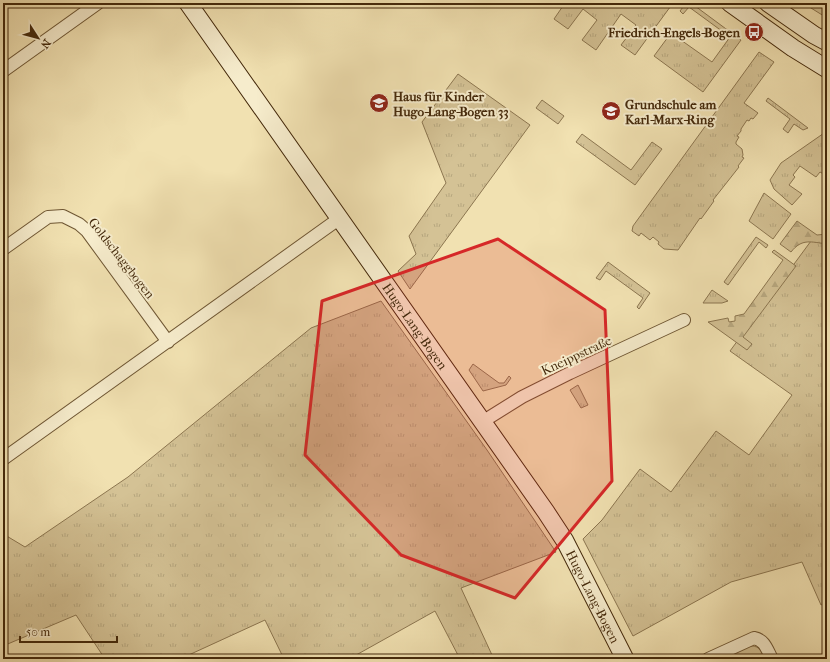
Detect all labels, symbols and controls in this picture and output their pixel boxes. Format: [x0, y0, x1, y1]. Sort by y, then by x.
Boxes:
north arrow [18, 18, 58, 58]
bus stop icon: Friedrich-Engels-Bogen [743, 21, 765, 43]
place label: Friedrich-Engels-Bogen [607, 25, 740, 41]
text: N [38, 36, 53, 51]
place label: Haus für Kinder Hugo-Lang-Bogen 33 [393, 89, 509, 120]
school or university icon: Haus für Kinder Hugo-Lang-Bogen 33 [368, 92, 390, 114]
place label: Grundschule am Karl-Marx-Ring [625, 97, 716, 128]
school or university icon: Grundschule am Karl-Marx-Ring [600, 100, 622, 122]
street label: Goldschaggbogen [85, 215, 158, 302]
street label: Hugo-Lang-Bogen [379, 280, 451, 373]
street label: Kneippstraße [539, 332, 614, 378]
street label: Hugo-Lang-Bogen [563, 548, 623, 646]
scale bar [20, 618, 117, 644]
text: 50 m [26, 625, 50, 639]

